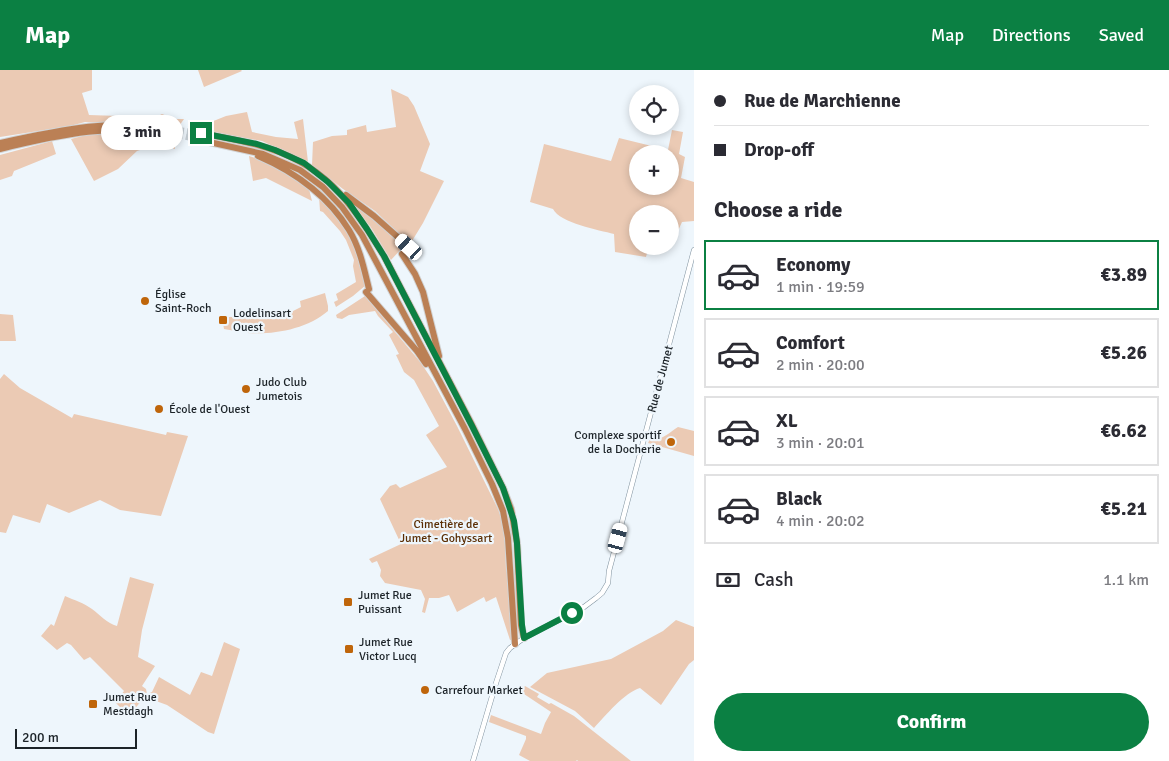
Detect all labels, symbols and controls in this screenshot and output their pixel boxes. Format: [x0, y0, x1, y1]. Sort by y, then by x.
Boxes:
text: Map [25, 20, 70, 50]
text: Map [931, 24, 964, 46]
text: Directions [992, 24, 1071, 46]
text: Saved [1099, 24, 1144, 46]
map controls [629, 85, 679, 255]
button: locate [629, 85, 679, 135]
text: Rue de Marchienne [744, 89, 901, 113]
callout: 3 min [101, 116, 184, 150]
text: 3 min [123, 122, 161, 142]
route end [190, 122, 212, 144]
text: Drop-off [744, 138, 814, 162]
button: + [629, 145, 679, 195]
text: Choose a ride [714, 196, 842, 223]
button: − [629, 205, 679, 255]
car [392, 231, 425, 263]
icon: car [716, 253, 761, 298]
text: Economy [776, 253, 850, 277]
text: €3.89 [1101, 263, 1147, 287]
text: 1 min · 19:59 [776, 277, 865, 297]
place label: Église Saint-Roch [155, 287, 211, 316]
marker: Église Saint-Roch [139, 295, 151, 307]
place label: Lodelinsart Ouest [233, 306, 291, 335]
marker: Lodelinsart Ouest [217, 314, 229, 326]
icon: car [716, 331, 761, 376]
text: Comfort [776, 331, 845, 355]
text: €5.26 [1101, 341, 1147, 365]
street label: Rue de Jumet [644, 344, 677, 414]
text: 2 min · 20:00 [776, 355, 865, 375]
place label: Judo Club Jumetois [256, 375, 307, 404]
marker: Judo Club Jumetois [240, 383, 252, 395]
place label: École de l'Ouest [169, 402, 250, 417]
marker: École de l'Ouest [153, 403, 165, 415]
icon: car [716, 409, 761, 454]
text: XL [776, 409, 798, 433]
text: €6.62 [1101, 419, 1147, 443]
place label: Complexe sportif de la Docherie [574, 428, 662, 457]
text: 3 min · 20:01 [776, 433, 865, 453]
marker: Complexe sportif de la Docherie [665, 436, 677, 448]
icon: car [716, 487, 761, 532]
text: Black [776, 487, 822, 511]
text: €5.21 [1101, 497, 1147, 521]
text: 4 min · 20:02 [776, 511, 865, 531]
park label: Cimetière de Jumet - Gohyssart [400, 517, 492, 546]
car [606, 522, 629, 554]
icon: cash [714, 566, 742, 594]
text: Cash [754, 568, 794, 592]
text: 1.1 km [1103, 570, 1149, 590]
place label: Jumet Rue Puissant [358, 588, 412, 617]
marker: Jumet Rue Puissant [342, 596, 354, 608]
route start [561, 602, 583, 624]
place label: Jumet Rue Victor Lucq [359, 635, 417, 664]
marker: Jumet Rue Victor Lucq [343, 643, 355, 655]
place label: Carrefour Market [435, 683, 523, 698]
marker: Carrefour Market [419, 684, 431, 696]
place label: Jumet Rue Mestdagh [103, 690, 157, 719]
button: Confirm [714, 693, 1149, 751]
marker: Jumet Rue Mestdagh [87, 698, 99, 710]
scale bar [15, 726, 138, 749]
text: 200 m [22, 729, 59, 746]

